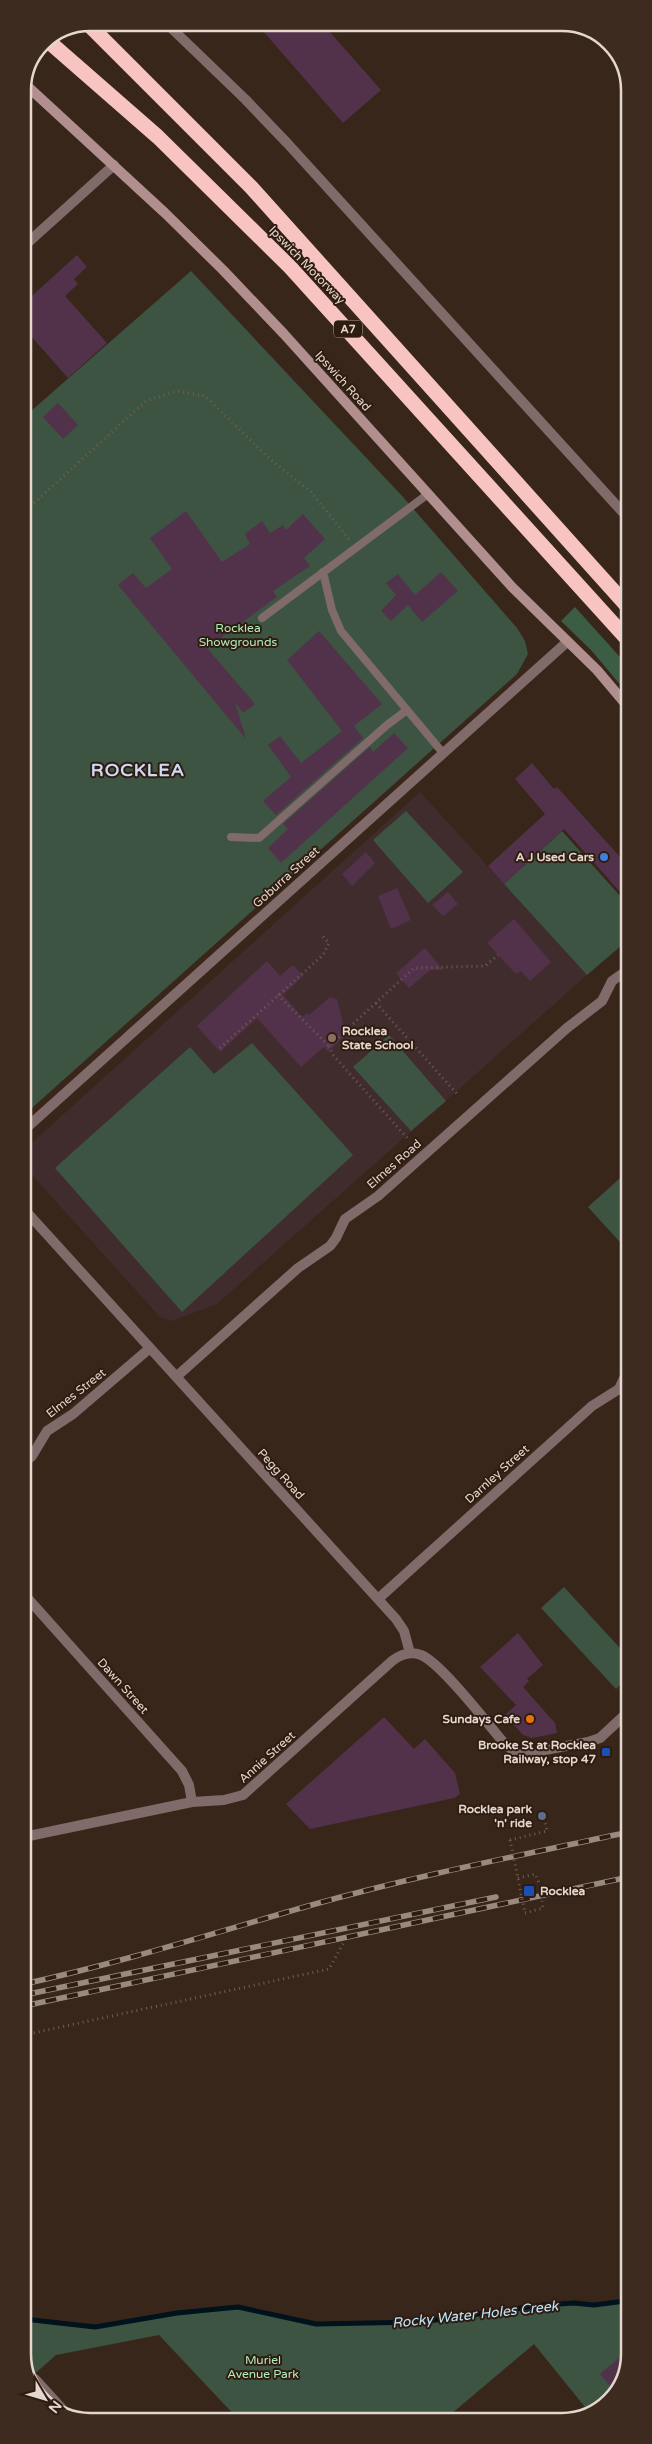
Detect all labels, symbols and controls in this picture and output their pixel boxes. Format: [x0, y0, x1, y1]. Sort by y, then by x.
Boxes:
street label: Ipswich Motorway [266, 223, 348, 307]
road number: A7 [334, 320, 362, 338]
street label: Ipswich Road [312, 348, 374, 414]
park label: Rocklea Showgrounds [199, 621, 277, 649]
district label: ROCKLEA [91, 759, 185, 781]
street label: Goburra Street [250, 843, 322, 911]
place label: A J Used Cars [516, 850, 594, 864]
marker: A J Used Cars [598, 851, 610, 863]
place label: Rocklea State School [342, 1024, 413, 1052]
marker: Rocklea State School [326, 1032, 338, 1044]
street label: Elmes Road [364, 1137, 424, 1191]
street label: Elmes Street [43, 1365, 109, 1421]
street label: Darnley Street [462, 1441, 532, 1506]
street label: Pegg Road [255, 1446, 307, 1502]
street label: Dawn Street [94, 1655, 152, 1717]
place label: Sundays Cafe [443, 1712, 520, 1727]
marker: Sundays Cafe [524, 1713, 536, 1725]
street label: Annie Street [236, 1728, 298, 1786]
place label: Brooke St at Rocklea Railway, stop 47 [478, 1738, 596, 1767]
marker: Brooke St at Rocklea Railway, stop 47 [600, 1746, 612, 1758]
place label: Rocklea park 'n' ride [458, 1802, 532, 1830]
marker: Rocklea park 'n' ride [536, 1810, 548, 1822]
marker: Rocklea [522, 1884, 536, 1898]
place label: Rocklea [540, 1884, 586, 1898]
water label: Rocky Water Holes Creek [391, 2297, 560, 2332]
park label: Muriel Avenue Park [227, 2353, 299, 2381]
north arrow [20, 2374, 70, 2424]
text: N [45, 2397, 65, 2416]

